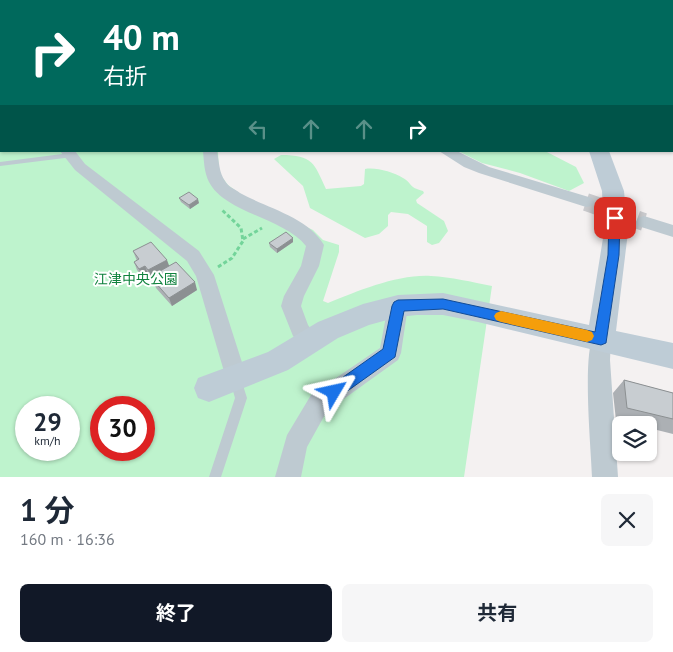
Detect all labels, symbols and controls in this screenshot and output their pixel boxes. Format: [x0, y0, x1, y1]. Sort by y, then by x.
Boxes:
text: 40 m [103, 14, 180, 60]
icon: right [20, 20, 85, 85]
text: 右折 [103, 62, 147, 90]
icon: left [244, 115, 272, 143]
icon: ahead [297, 115, 325, 143]
icon: ahead [350, 115, 378, 143]
icon: right [403, 115, 431, 143]
pin [594, 197, 636, 239]
icon: arrive [601, 204, 629, 232]
park label: 江津中央公園 [94, 270, 178, 288]
position arrow [307, 365, 359, 417]
speed limit sign: 30 [90, 396, 155, 461]
text: 29 [33, 406, 62, 438]
map controls [612, 416, 657, 461]
button: layers [612, 416, 657, 461]
text: km/h [34, 433, 61, 448]
text: 1 分 [20, 490, 75, 529]
button: close [601, 494, 653, 546]
text: 160 m · 16:36 [20, 529, 115, 549]
button: 終了 [20, 584, 332, 642]
button: 共有 [342, 584, 653, 642]

